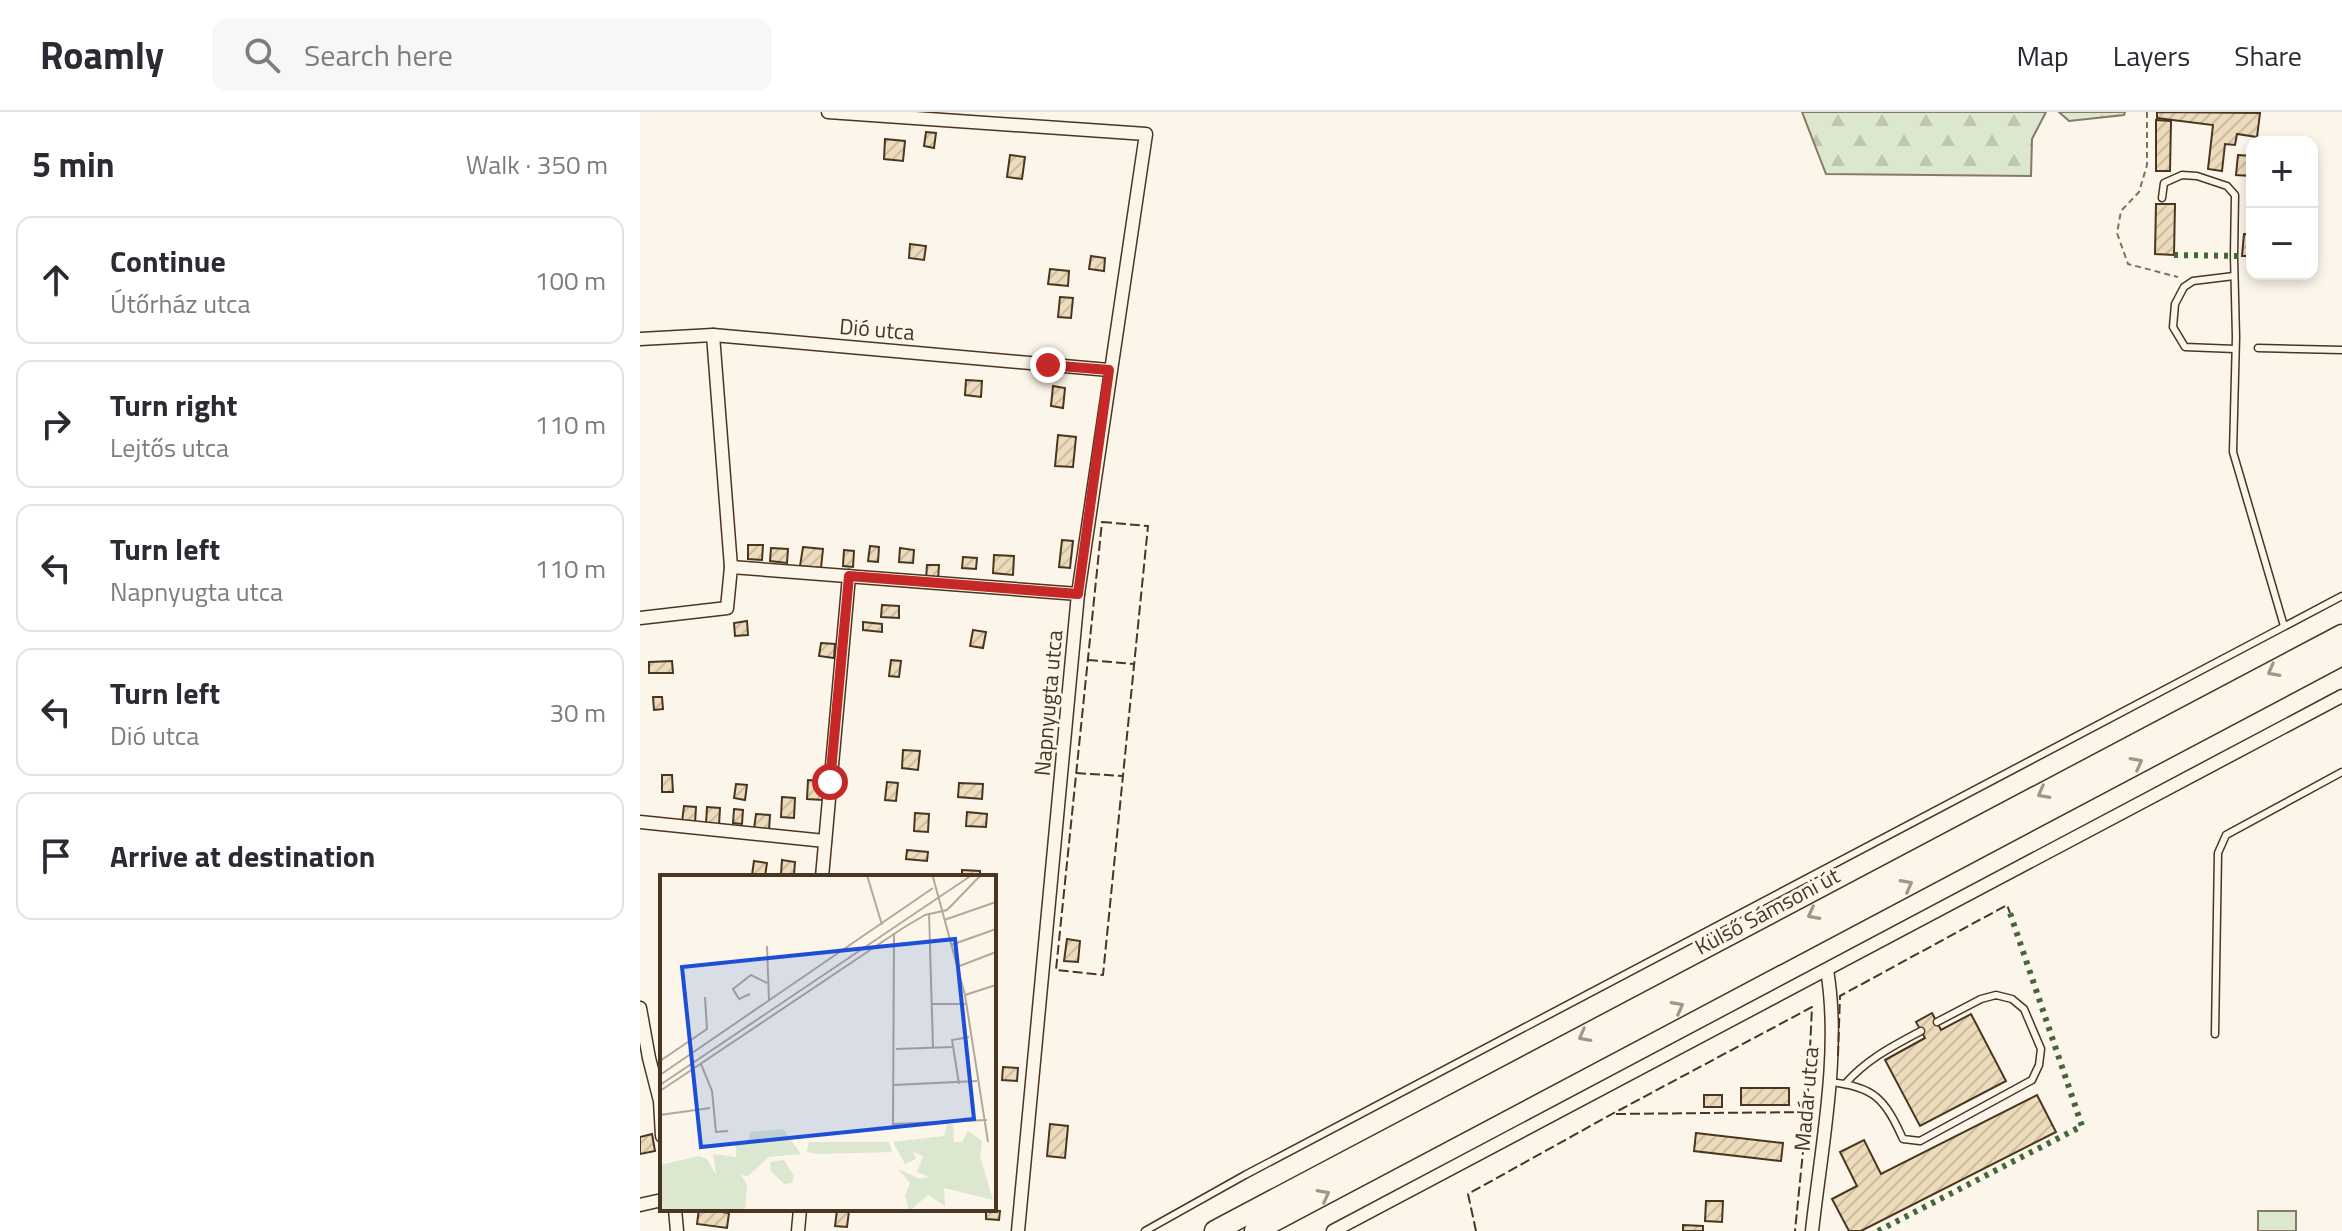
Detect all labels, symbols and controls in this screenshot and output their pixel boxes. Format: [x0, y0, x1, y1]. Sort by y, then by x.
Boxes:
search box [212, 19, 772, 91]
text: Roamly [40, 26, 164, 84]
text: Search here [304, 32, 453, 78]
icon: search [240, 33, 284, 77]
text: Map [2016, 34, 2069, 77]
text: Layers [2113, 34, 2190, 77]
text: Share [2234, 34, 2302, 77]
map controls [2246, 136, 2318, 280]
button: + [2246, 136, 2318, 208]
text: 5 min [32, 138, 115, 190]
text: Walk · 350 m [466, 145, 608, 184]
button: − [2246, 208, 2318, 280]
text: Continue [110, 238, 226, 284]
icon: ahead [34, 258, 78, 302]
text: 100 m [535, 261, 606, 300]
text: Útőrház utca [110, 284, 250, 323]
street label: Dió utca [838, 309, 916, 349]
route end [1030, 347, 1066, 383]
text: Turn right [110, 382, 238, 428]
icon: right [34, 402, 78, 446]
text: 110 m [535, 405, 606, 444]
text: Lejtős utca [110, 428, 229, 467]
text: Turn left [110, 526, 220, 572]
icon: left [34, 546, 78, 590]
text: 110 m [535, 549, 606, 588]
text: Napnyugta utca [110, 572, 283, 611]
street label: Napnyugta utca [1025, 629, 1071, 777]
one-way arrow [2267, 662, 2281, 677]
text: Turn left [110, 670, 220, 716]
icon: left [34, 690, 78, 734]
text: 30 m [549, 693, 606, 732]
text: Dió utca [110, 716, 199, 755]
one-way arrow [2128, 758, 2143, 773]
route start [812, 764, 848, 800]
one-way arrow [2037, 783, 2052, 798]
text: Arrive at destination [110, 833, 375, 879]
icon: arrive [34, 834, 78, 878]
street label: Külső Sámsoni út [1688, 858, 1846, 964]
inset map [660, 875, 996, 1211]
one-way arrow [1898, 879, 1913, 895]
one-way arrow [1808, 904, 1822, 920]
one-way arrow [1669, 1001, 1683, 1017]
one-way arrow [1577, 1027, 1592, 1042]
street label: Madár utca [1785, 1045, 1827, 1153]
one-way arrow [1316, 1189, 1331, 1204]

